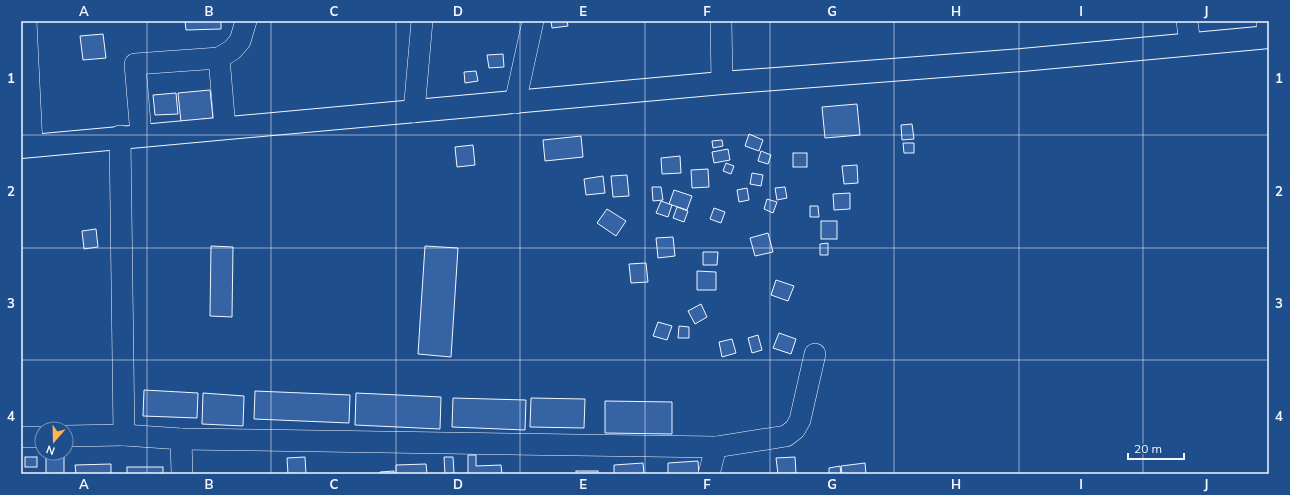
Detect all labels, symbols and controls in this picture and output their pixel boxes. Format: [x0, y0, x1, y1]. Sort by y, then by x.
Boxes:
text: A [79, 3, 89, 19]
text: B [205, 3, 214, 19]
text: C [330, 3, 339, 19]
text: D [453, 3, 463, 19]
text: E [579, 3, 587, 19]
text: F [703, 3, 711, 19]
text: G [827, 3, 837, 19]
text: H [951, 3, 961, 19]
text: I [1079, 3, 1083, 19]
text: J [1204, 3, 1208, 19]
text: 1 [7, 70, 15, 86]
text: 1 [1275, 70, 1283, 86]
text: 2 [7, 183, 15, 199]
text: 2 [1275, 183, 1283, 199]
text: 3 [7, 295, 15, 311]
text: 3 [1275, 295, 1283, 311]
text: 4 [7, 408, 15, 424]
text: 4 [1275, 408, 1283, 424]
north arrow [34, 421, 74, 461]
scale bar [1128, 435, 1184, 461]
text: 20 m [1134, 441, 1162, 456]
text: N [44, 442, 57, 458]
text: A [79, 476, 89, 492]
text: B [205, 476, 214, 492]
text: C [330, 476, 339, 492]
text: D [453, 476, 463, 492]
text: E [579, 476, 587, 492]
text: F [703, 476, 711, 492]
text: G [827, 476, 837, 492]
text: H [951, 476, 961, 492]
text: I [1079, 476, 1083, 492]
text: J [1204, 476, 1208, 492]

